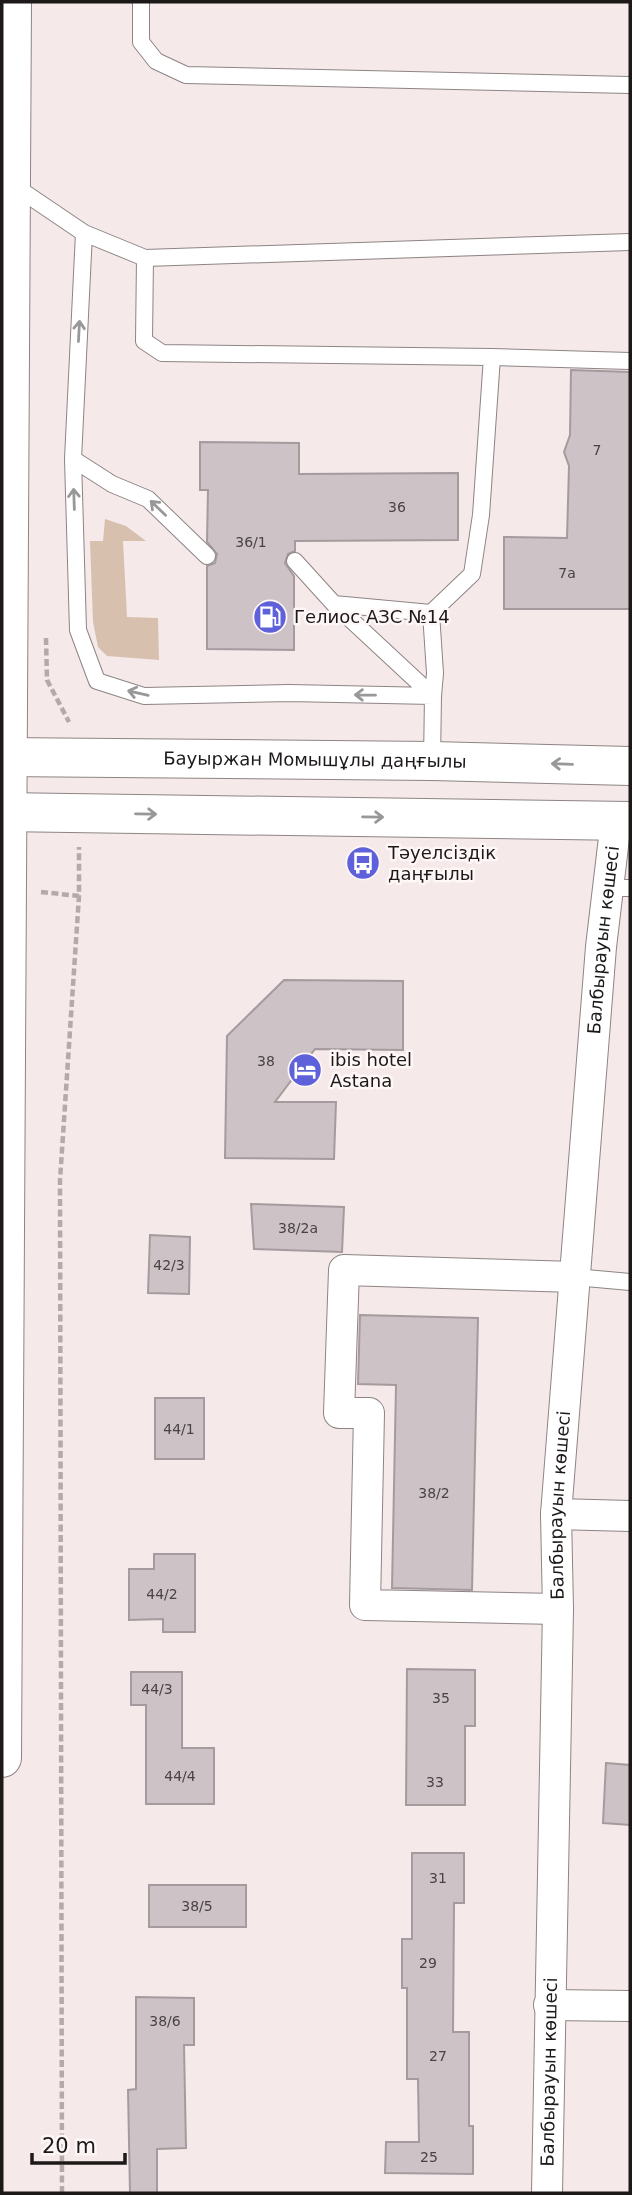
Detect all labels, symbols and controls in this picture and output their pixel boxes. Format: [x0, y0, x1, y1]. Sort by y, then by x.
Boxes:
one-way arrow [73, 319, 86, 342]
house number: 7 [593, 442, 601, 458]
one-way arrow [67, 488, 81, 511]
house number: 36 [388, 499, 406, 515]
one-way arrow [150, 500, 167, 517]
house number: 36/1 [235, 534, 267, 550]
house number: 7а [558, 565, 576, 581]
fuel station icon: Гелиос АЗС №14 [251, 598, 289, 636]
place label: Гелиос АЗС №14 [294, 606, 450, 627]
one-way arrow [127, 685, 150, 699]
one-way arrow [354, 688, 377, 702]
street label: Бауыржан Момышұлы даңғылы [163, 748, 467, 772]
one-way arrow [551, 758, 574, 771]
one-way arrow [134, 808, 157, 821]
one-way arrow [362, 810, 385, 824]
place label: Тәуелсіздік даңғылы [387, 842, 496, 884]
bus stop icon: Тәуелсіздік даңғылы [344, 844, 382, 882]
street label: Балбырауын көшесі [583, 845, 623, 1035]
place label: ibis hotel Astana [330, 1049, 412, 1091]
hotel icon: ibis hotel Astana [286, 1051, 324, 1089]
house number: 38 [257, 1053, 275, 1069]
house number: 38/2а [278, 1220, 318, 1236]
house number: 42/3 [153, 1257, 185, 1273]
street label: Балбырауын көшесі [545, 1410, 574, 1600]
house number: 44/1 [163, 1421, 195, 1437]
house number: 38/2 [418, 1485, 450, 1501]
house number: 44/2 [146, 1586, 178, 1602]
house number: 44/3 [141, 1681, 173, 1697]
house number: 35 [432, 1690, 450, 1706]
house number: 44/4 [164, 1768, 196, 1784]
house number: 33 [426, 1774, 444, 1790]
house number: 31 [429, 1870, 447, 1886]
house number: 38/5 [181, 1898, 213, 1914]
house number: 29 [419, 1955, 437, 1971]
street label: Балбырауын көшесі [536, 1977, 561, 2167]
house number: 38/6 [149, 2013, 181, 2029]
house number: 27 [429, 2048, 447, 2064]
scale bar [32, 2122, 124, 2166]
text: 20 m [42, 2134, 96, 2158]
house number: 25 [420, 2149, 438, 2165]

